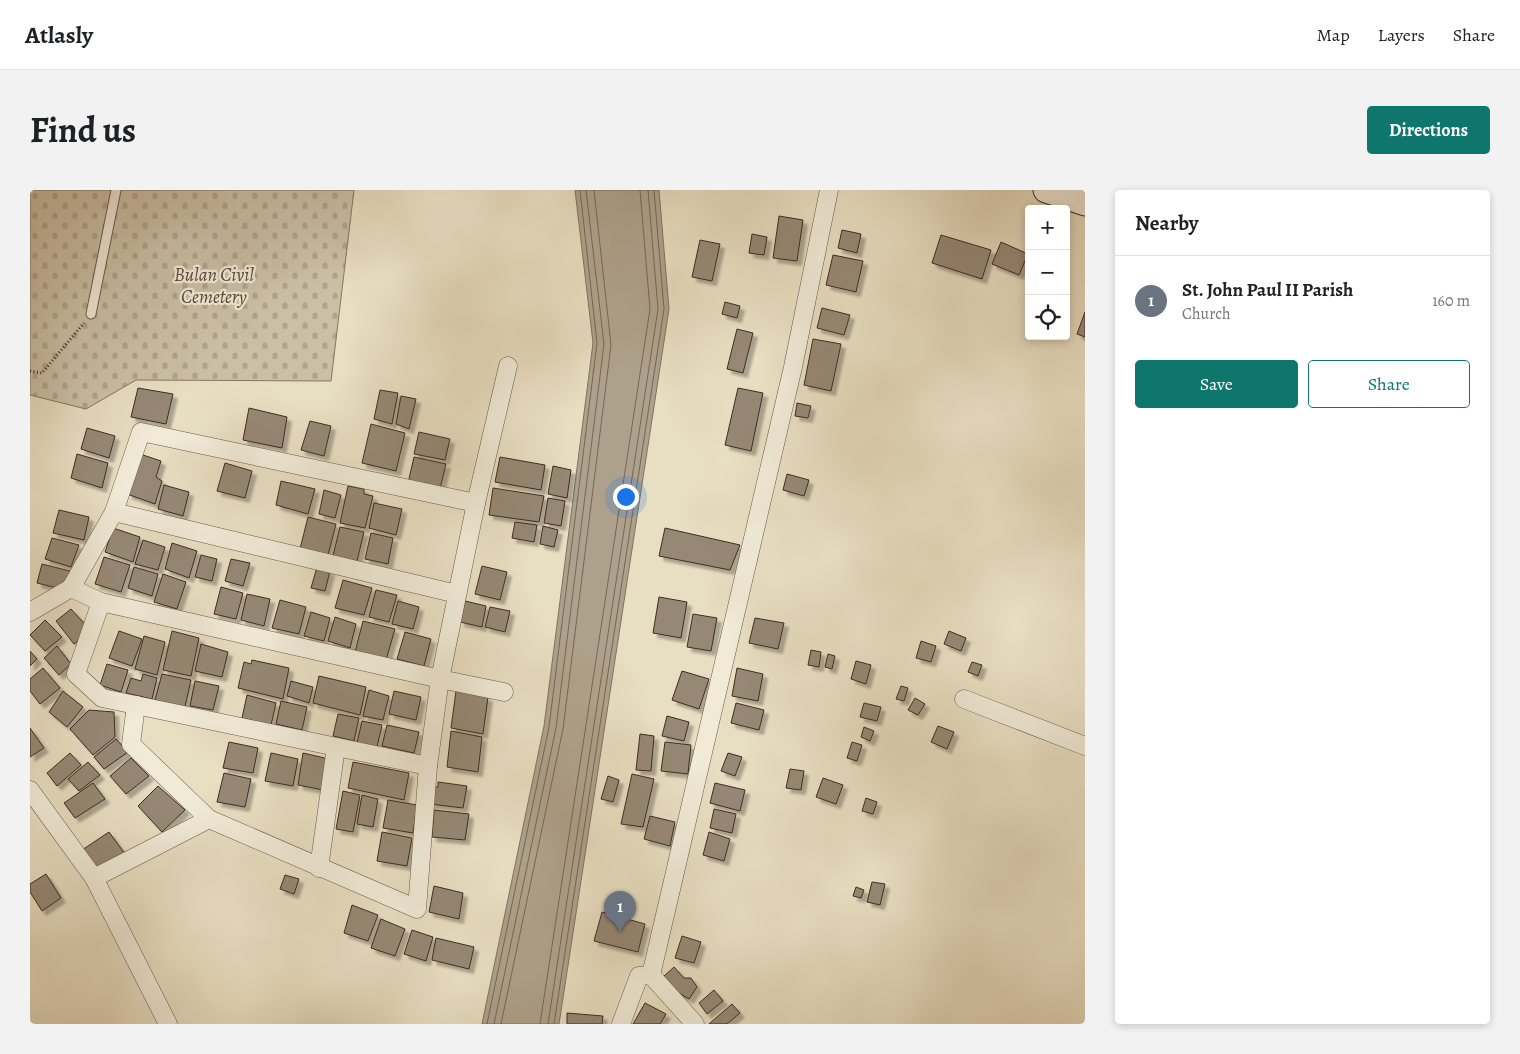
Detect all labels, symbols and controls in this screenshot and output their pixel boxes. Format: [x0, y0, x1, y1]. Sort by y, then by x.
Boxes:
text: Atlasly [25, 19, 93, 51]
text: Map [1317, 23, 1350, 47]
text: Layers [1378, 23, 1425, 47]
text: Share [1453, 23, 1495, 47]
text: Find us [30, 106, 136, 154]
button: Directions [1367, 106, 1490, 154]
map controls [1025, 205, 1070, 340]
button: + [1025, 205, 1070, 250]
text: Nearby [1135, 209, 1198, 237]
button: − [1025, 250, 1070, 295]
park label: Bulan Civil Cemetery [174, 262, 254, 310]
text: St. John Paul II Parish [1182, 277, 1353, 303]
text: 1 [1148, 290, 1154, 312]
text: 160 m [1432, 290, 1470, 312]
button: locate [1025, 295, 1070, 340]
text: Church [1182, 303, 1231, 325]
button: Save [1135, 360, 1298, 408]
button: Share [1308, 360, 1470, 408]
your location [613, 484, 639, 510]
pin: 1 [604, 891, 636, 932]

